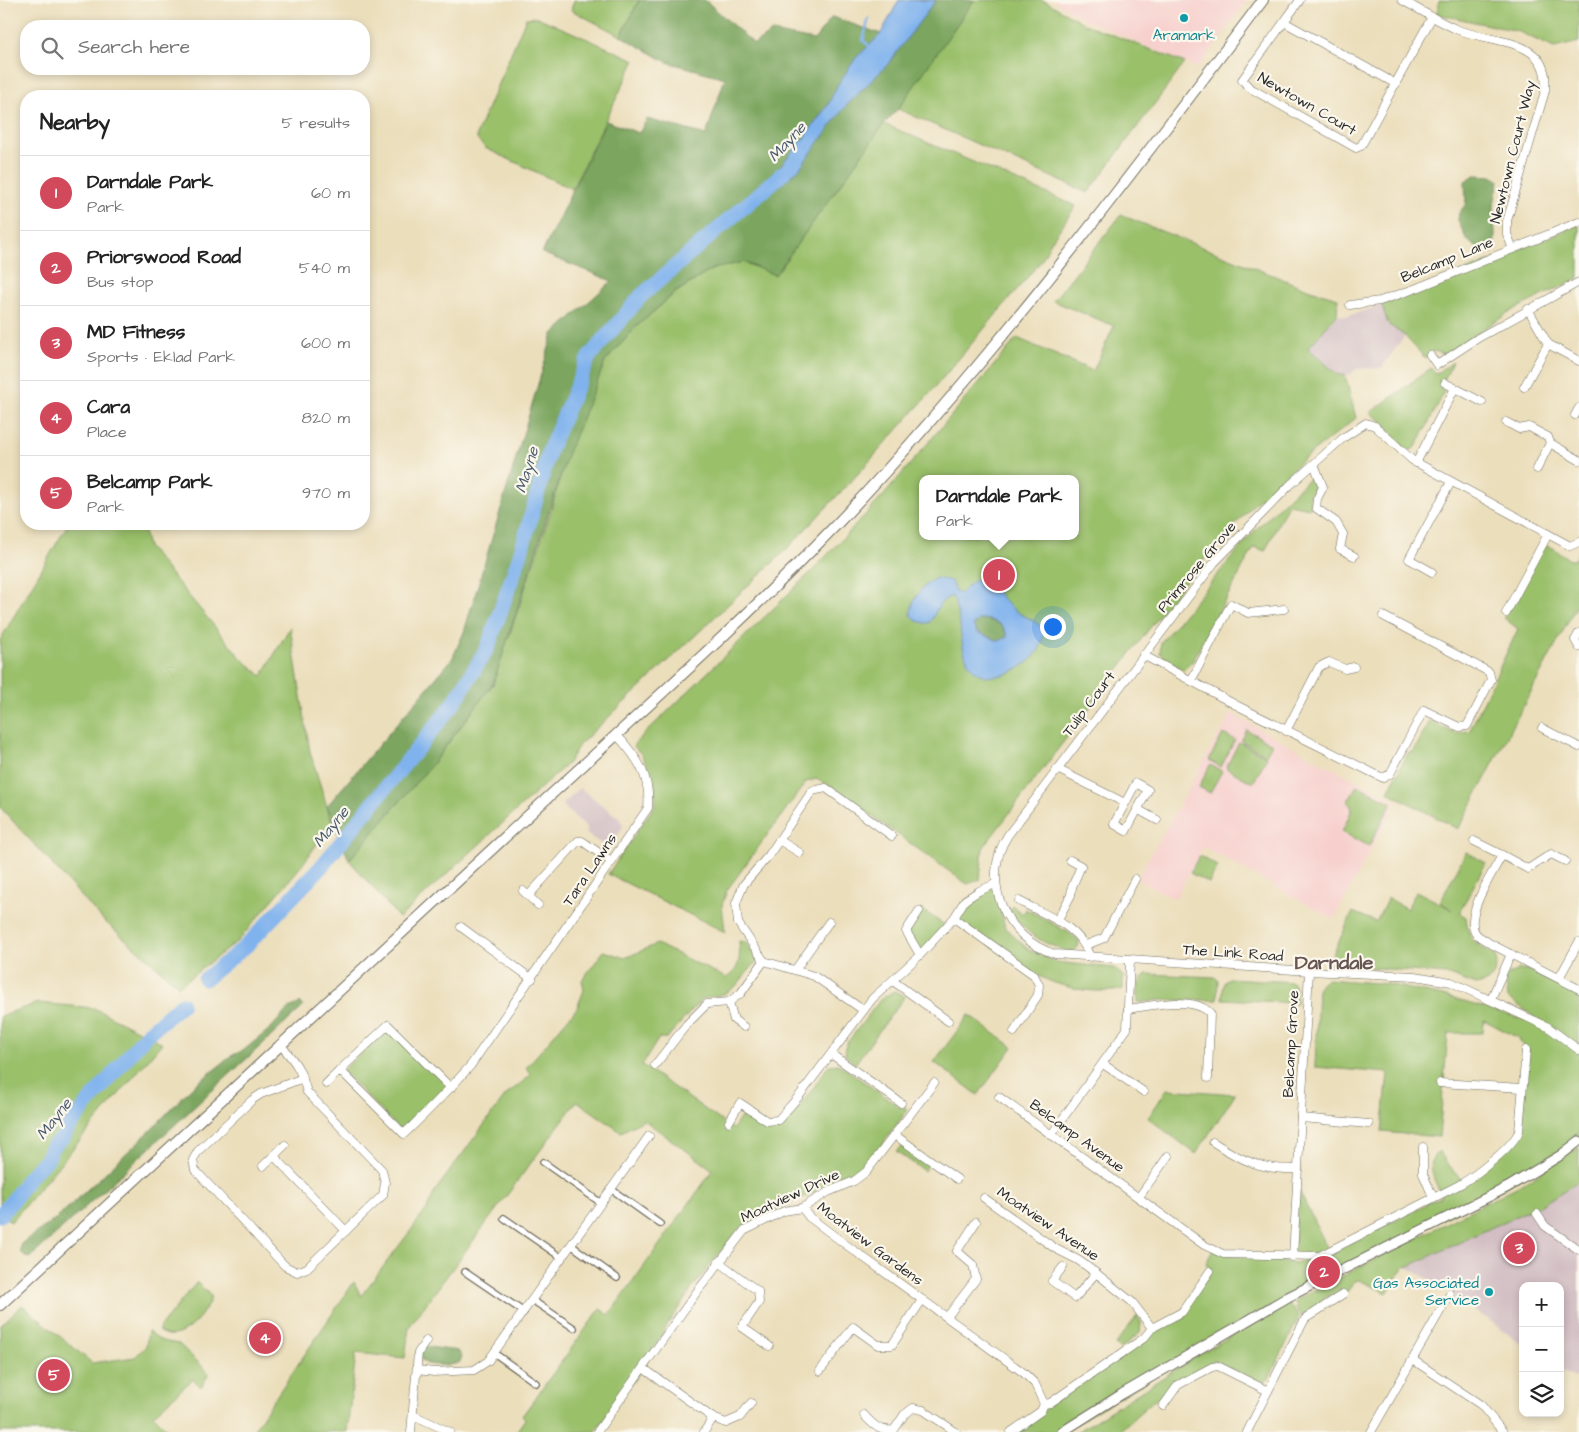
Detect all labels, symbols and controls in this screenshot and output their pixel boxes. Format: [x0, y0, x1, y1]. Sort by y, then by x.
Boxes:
marker: Aramark [1178, 12, 1190, 24]
search box [20, 20, 370, 75]
place label: Aramark [1153, 25, 1215, 46]
icon: search [38, 34, 66, 62]
text: Search here [78, 34, 190, 61]
street label: Newtown Court [1254, 67, 1360, 141]
street label: Newtown Court Way [1485, 78, 1542, 226]
text: Nearby [40, 108, 110, 137]
text: 5 results [282, 112, 350, 134]
water label: Mayne [763, 116, 813, 167]
text: Darndale Park [87, 169, 213, 196]
text: 1 [55, 182, 57, 204]
text: 60 m [311, 182, 350, 204]
text: Park [87, 196, 124, 218]
street label: Belcamp Lane [1398, 232, 1496, 288]
text: Priorswood Road [87, 244, 241, 271]
text: 2 [51, 257, 61, 279]
text: 540 m [299, 257, 350, 279]
text: Bus stop [87, 271, 153, 293]
text: MD Fitness [87, 319, 185, 346]
text: 3 [52, 332, 60, 354]
text: 600 m [301, 332, 350, 354]
text: Sports · Eklad Park [87, 346, 235, 368]
text: Cara [87, 394, 130, 421]
text: 4 [51, 407, 61, 429]
text: 820 m [302, 407, 350, 429]
text: Place [87, 421, 127, 443]
water label: Mayne [510, 443, 546, 496]
text: Belcamp Park [87, 469, 212, 496]
popup [919, 475, 1079, 540]
text: 5 [50, 482, 62, 504]
text: 970 m [302, 482, 350, 504]
text: Darndale Park [936, 483, 1062, 510]
text: Park [87, 496, 124, 518]
text: Park [936, 510, 973, 532]
street label: Primrose Grove [1153, 517, 1241, 617]
pin: 1 [983, 556, 1015, 594]
your location [1040, 614, 1066, 640]
street label: Tulip Court [1057, 667, 1121, 741]
water label: Mayne [308, 801, 356, 853]
street label: Tara Lawns [558, 829, 622, 911]
street label: The Link Road [1182, 939, 1284, 967]
district label: Darndale [1295, 949, 1373, 977]
street label: Belcamp Grove [1278, 990, 1304, 1098]
water label: Mayne [31, 1093, 79, 1145]
street label: Belcamp Avenue [1025, 1094, 1129, 1178]
street label: Moatview Drive [737, 1164, 843, 1228]
street label: Moatview Avenue [993, 1182, 1103, 1266]
street label: Moatview Gardens [813, 1197, 928, 1291]
pin: 3 [1503, 1229, 1535, 1267]
pin: 2 [1308, 1253, 1340, 1291]
place label: Gas Associated Service [1373, 1273, 1479, 1311]
map controls [1519, 1282, 1564, 1417]
button: + [1519, 1282, 1564, 1327]
marker: Gas Associated Service [1483, 1286, 1495, 1298]
pin: 4 [249, 1319, 281, 1357]
button: − [1519, 1327, 1564, 1372]
pin: 5 [38, 1356, 70, 1394]
button: layers [1519, 1372, 1564, 1417]

